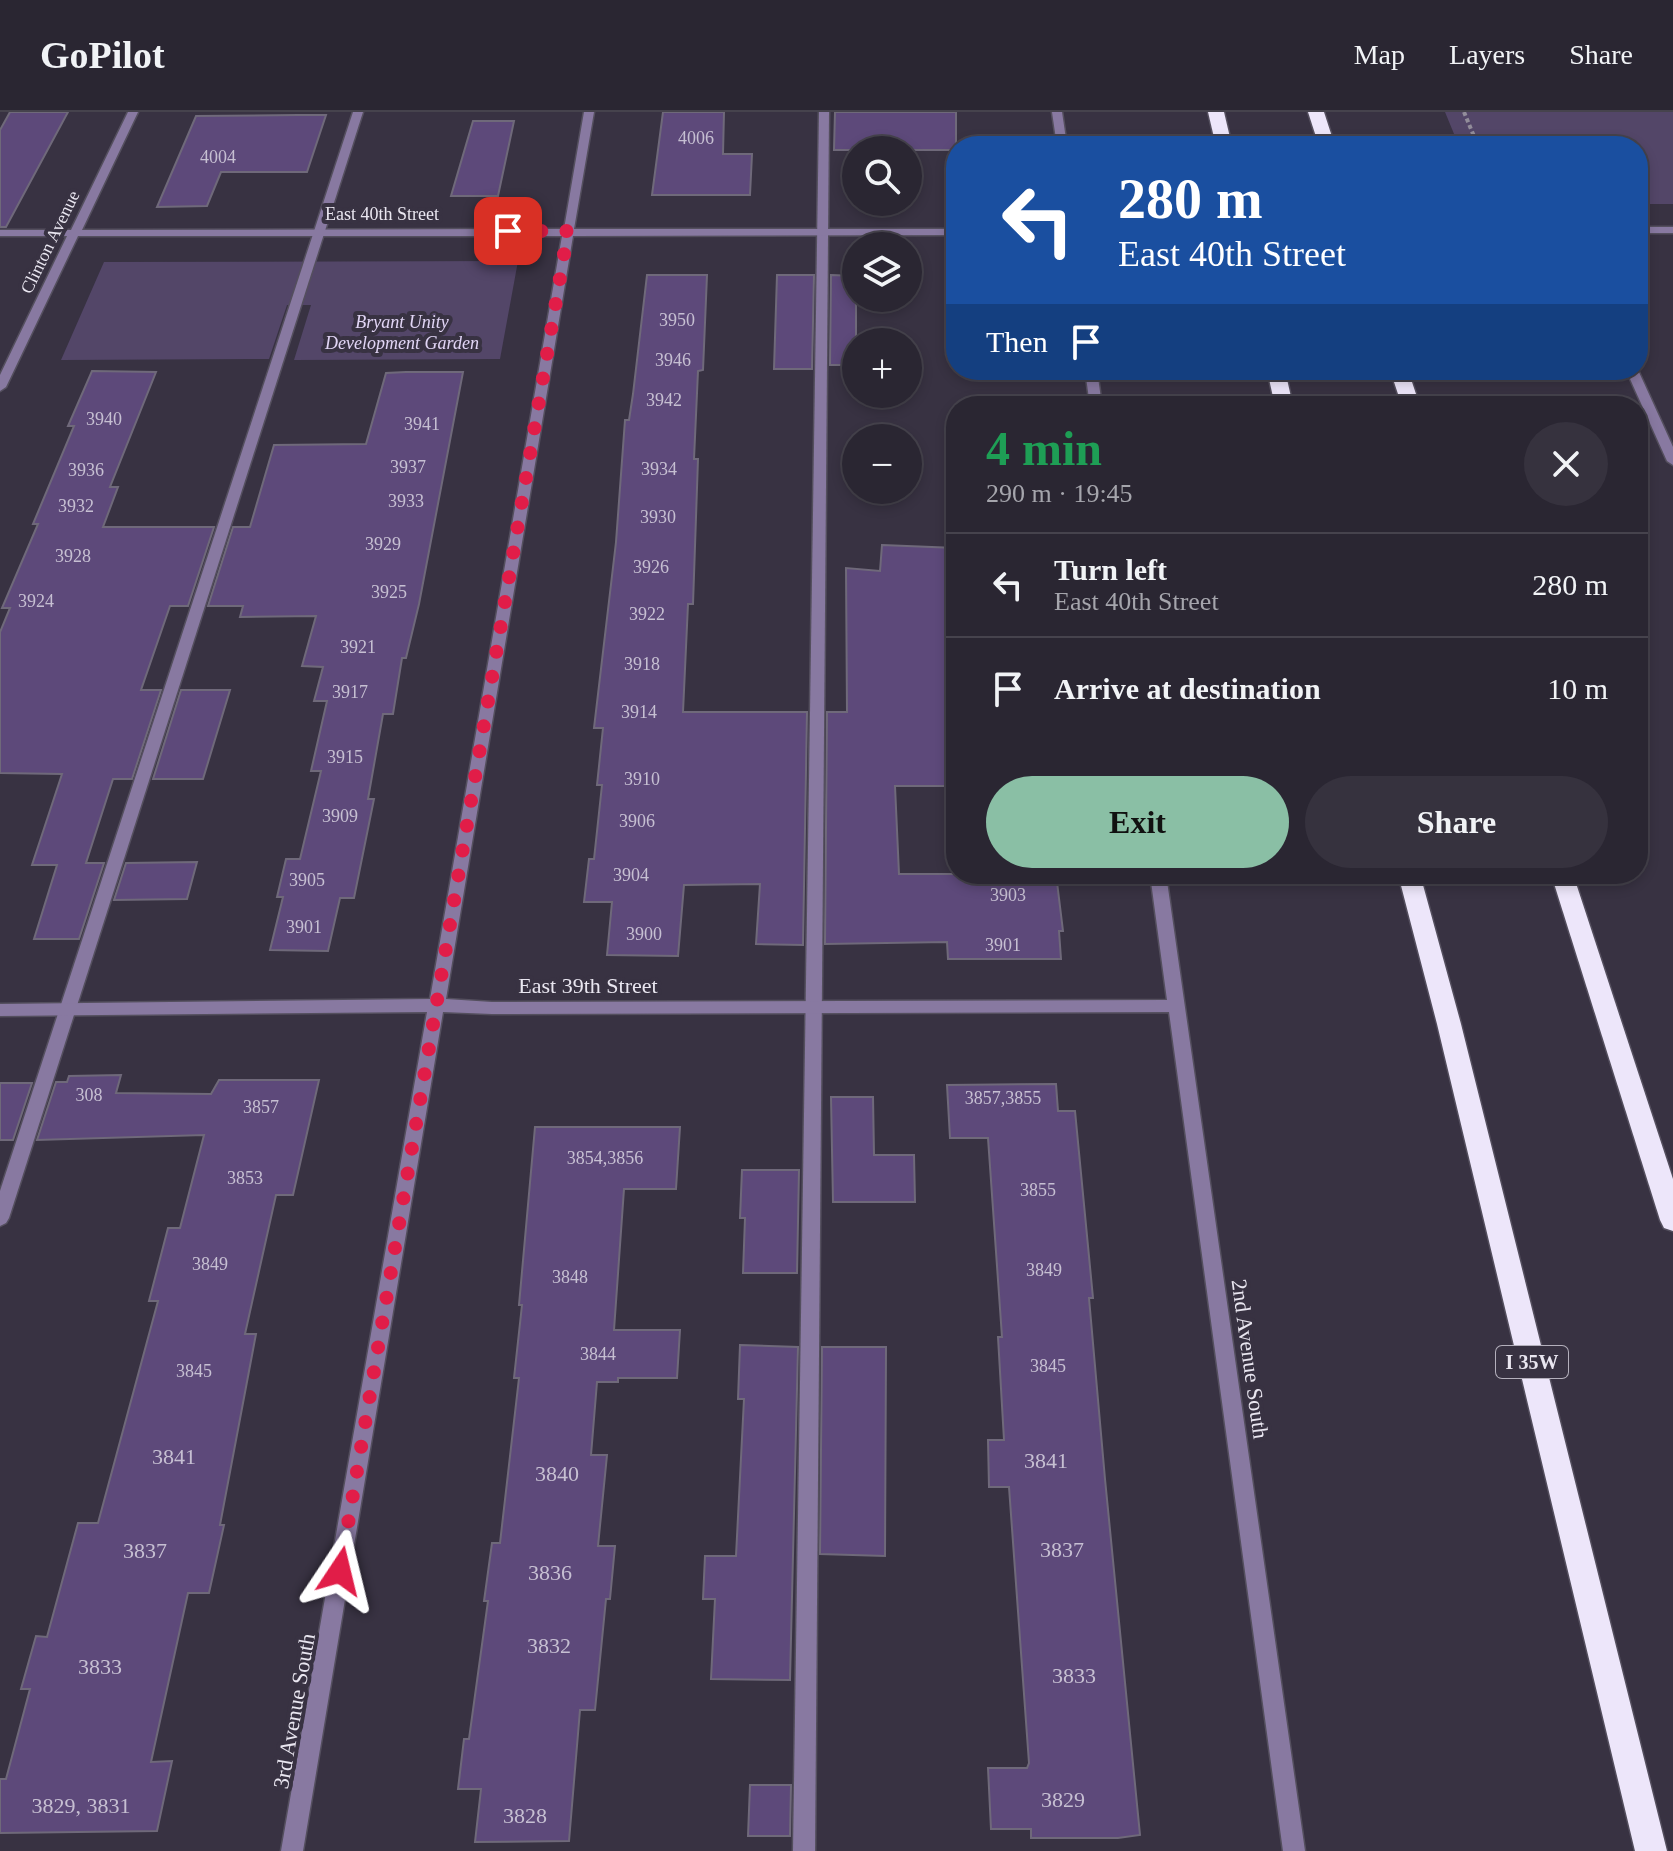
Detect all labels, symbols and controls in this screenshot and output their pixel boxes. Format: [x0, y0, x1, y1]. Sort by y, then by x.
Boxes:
text: GoPilot [40, 34, 165, 76]
text: Map [1354, 39, 1405, 70]
text: Layers [1449, 39, 1525, 70]
text: Share [1569, 39, 1633, 70]
house number: 4006 [678, 128, 714, 148]
map controls [842, 136, 922, 504]
button: search [842, 136, 922, 216]
house number: 4004 [200, 147, 236, 167]
icon: left [986, 168, 1090, 272]
text: 280 m [1118, 168, 1263, 230]
street label: Clinton Avenue [16, 187, 84, 297]
pin [474, 197, 542, 265]
street label: East 40th Street [325, 204, 439, 224]
icon: arrive [486, 209, 530, 253]
button: layers [842, 232, 922, 312]
text: East 40th Street [1118, 234, 1346, 274]
house number: 3950 [659, 310, 695, 330]
park label: Bryant Unity Development Garden [324, 312, 479, 353]
icon: arrive [1064, 320, 1108, 364]
text: Then [986, 325, 1048, 358]
button: + [842, 328, 922, 408]
house number: 3946 [655, 350, 691, 370]
house number: 3942 [646, 390, 682, 410]
house number: 3940 [86, 409, 122, 429]
house number: 3941 [404, 414, 440, 434]
text: 4 min [986, 422, 1102, 475]
button: close [1524, 422, 1608, 506]
button: − [842, 424, 922, 504]
house number: 3937 [390, 457, 426, 477]
house number: 3934 [641, 459, 677, 479]
house number: 3936 [68, 460, 104, 480]
text: 290 m · 19:45 [986, 479, 1133, 508]
house number: 3933 [388, 491, 424, 511]
house number: 3932 [58, 496, 94, 516]
house number: 3930 [640, 507, 676, 527]
house number: 3929 [365, 534, 401, 554]
house number: 3928 [55, 546, 91, 566]
text: Turn left [1054, 553, 1167, 586]
house number: 3926 [633, 557, 669, 577]
icon: left [986, 563, 1030, 607]
text: 280 m [1532, 568, 1608, 601]
house number: 3925 [371, 582, 407, 602]
text: East 40th Street [1054, 587, 1219, 616]
house number: 3924 [18, 591, 54, 611]
house number: 3922 [629, 604, 665, 624]
house number: 3921 [340, 637, 376, 657]
house number: 3918 [624, 654, 660, 674]
icon: arrive [986, 667, 1030, 711]
text: Arrive at destination [1054, 672, 1321, 705]
text: 10 m [1547, 672, 1608, 705]
house number: 3917 [332, 682, 368, 702]
house number: 3914 [621, 702, 657, 722]
house number: 3915 [327, 747, 363, 767]
house number: 3910 [624, 769, 660, 789]
button: Exit [986, 776, 1289, 868]
button: Share [1305, 776, 1608, 868]
house number: 3909 [322, 806, 358, 826]
house number: 3906 [619, 811, 655, 831]
house number: 3904 [613, 865, 649, 885]
house number: 3905 [289, 870, 325, 890]
house number: 3903 [990, 885, 1026, 905]
house number: 3901 [286, 917, 322, 937]
house number: 3900 [626, 924, 662, 944]
house number: 3901 [985, 935, 1021, 955]
street label: East 39th Street [518, 973, 658, 998]
house number: 308 [76, 1085, 103, 1105]
house number: 3857,3855 [965, 1088, 1041, 1108]
house number: 3857 [243, 1097, 279, 1117]
house number: 3854,3856 [567, 1148, 643, 1168]
house number: 3853 [227, 1168, 263, 1188]
house number: 3855 [1020, 1180, 1056, 1200]
house number: 3849 [192, 1254, 228, 1274]
house number: 3849 [1026, 1260, 1062, 1280]
house number: 3848 [552, 1267, 588, 1287]
street label: 2nd Avenue South [1226, 1278, 1274, 1440]
house number: 3844 [580, 1344, 616, 1364]
road number: I 35W [1496, 1346, 1568, 1378]
house number: 3845 [1030, 1356, 1066, 1376]
house number: 3845 [176, 1361, 212, 1381]
house number: 3841 [152, 1444, 196, 1469]
house number: 3841 [1024, 1448, 1068, 1473]
house number: 3840 [535, 1461, 579, 1486]
position arrow [298, 1529, 382, 1613]
house number: 3837 [1040, 1537, 1084, 1562]
house number: 3837 [123, 1538, 167, 1563]
house number: 3836 [528, 1560, 572, 1585]
street label: 3rd Avenue South [268, 1631, 320, 1791]
house number: 3832 [527, 1633, 571, 1658]
house number: 3833 [78, 1654, 122, 1679]
house number: 3833 [1052, 1663, 1096, 1688]
house number: 3829 [1041, 1787, 1085, 1812]
house number: 3829, 3831 [32, 1793, 131, 1818]
house number: 3828 [503, 1803, 547, 1828]

